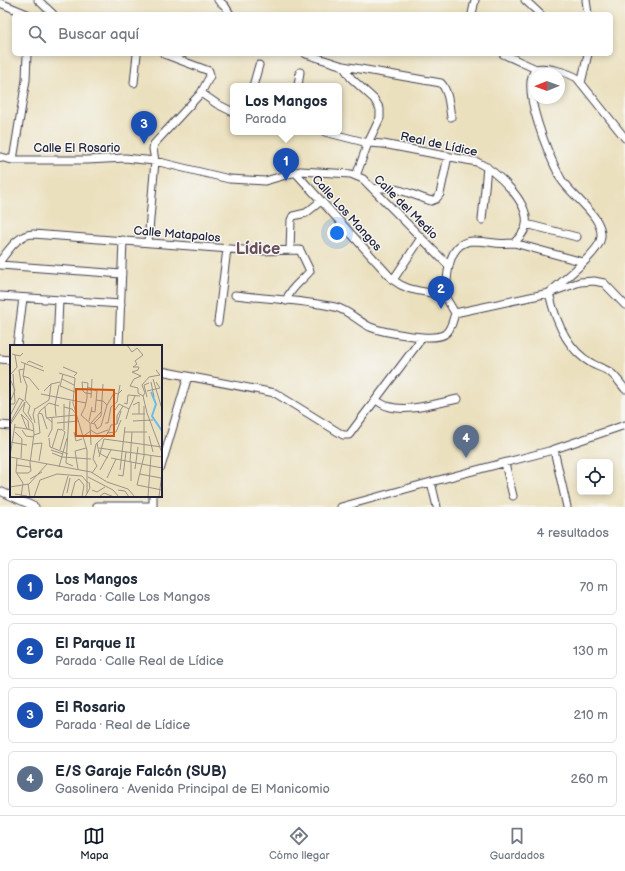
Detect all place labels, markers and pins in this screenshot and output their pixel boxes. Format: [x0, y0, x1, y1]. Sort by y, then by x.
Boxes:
pin: 3 [131, 111, 157, 144]
pin: 1 [273, 148, 299, 181]
pin: 2 [428, 276, 454, 309]
pin: 4 [453, 425, 479, 458]

